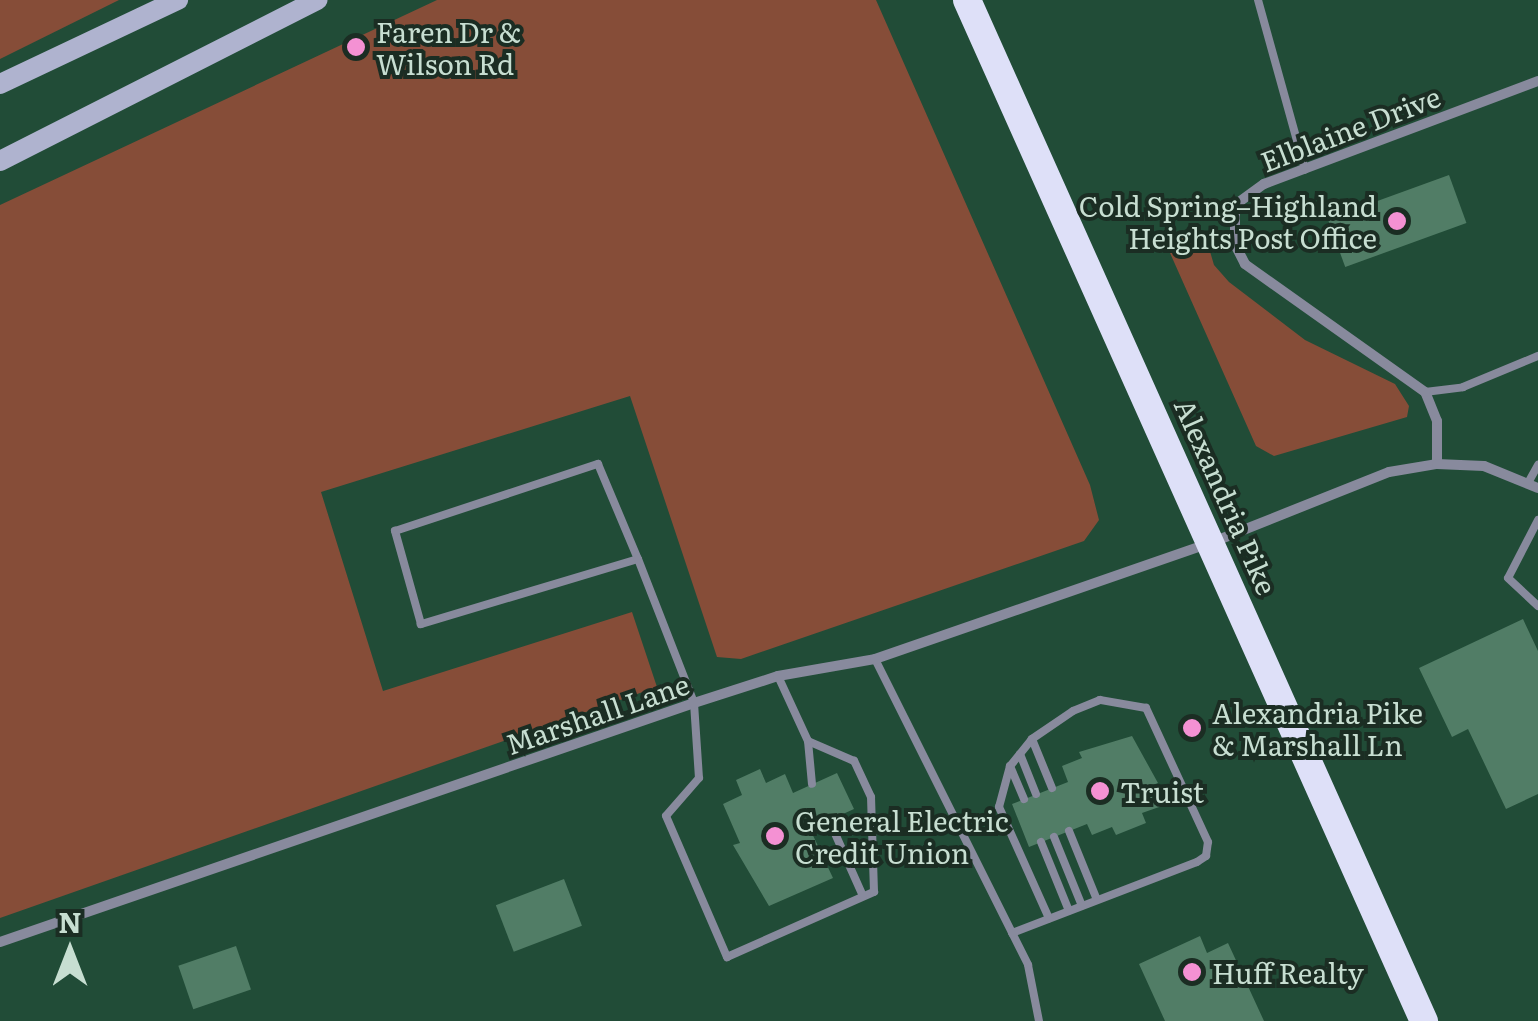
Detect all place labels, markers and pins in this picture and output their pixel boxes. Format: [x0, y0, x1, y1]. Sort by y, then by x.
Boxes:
place label: Faren Dr & Wilson Rd [376, 14, 521, 80]
marker: Faren Dr & Wilson Rd [345, 36, 367, 58]
place label: Cold Spring–Highland Heights Post Office [1079, 188, 1377, 254]
marker: Cold Spring–Highland Heights Post Office [1386, 210, 1408, 232]
place label: Alexandria Pike & Marshall Ln [1212, 695, 1423, 761]
marker: Alexandria Pike & Marshall Ln [1181, 717, 1203, 739]
place label: Truist [1120, 774, 1204, 808]
marker: Truist [1089, 780, 1111, 802]
place label: General Electric Credit Union [795, 803, 1009, 869]
marker: General Electric Credit Union [764, 825, 786, 847]
place label: Huff Realty [1212, 955, 1364, 989]
marker: Huff Realty [1181, 961, 1203, 983]

